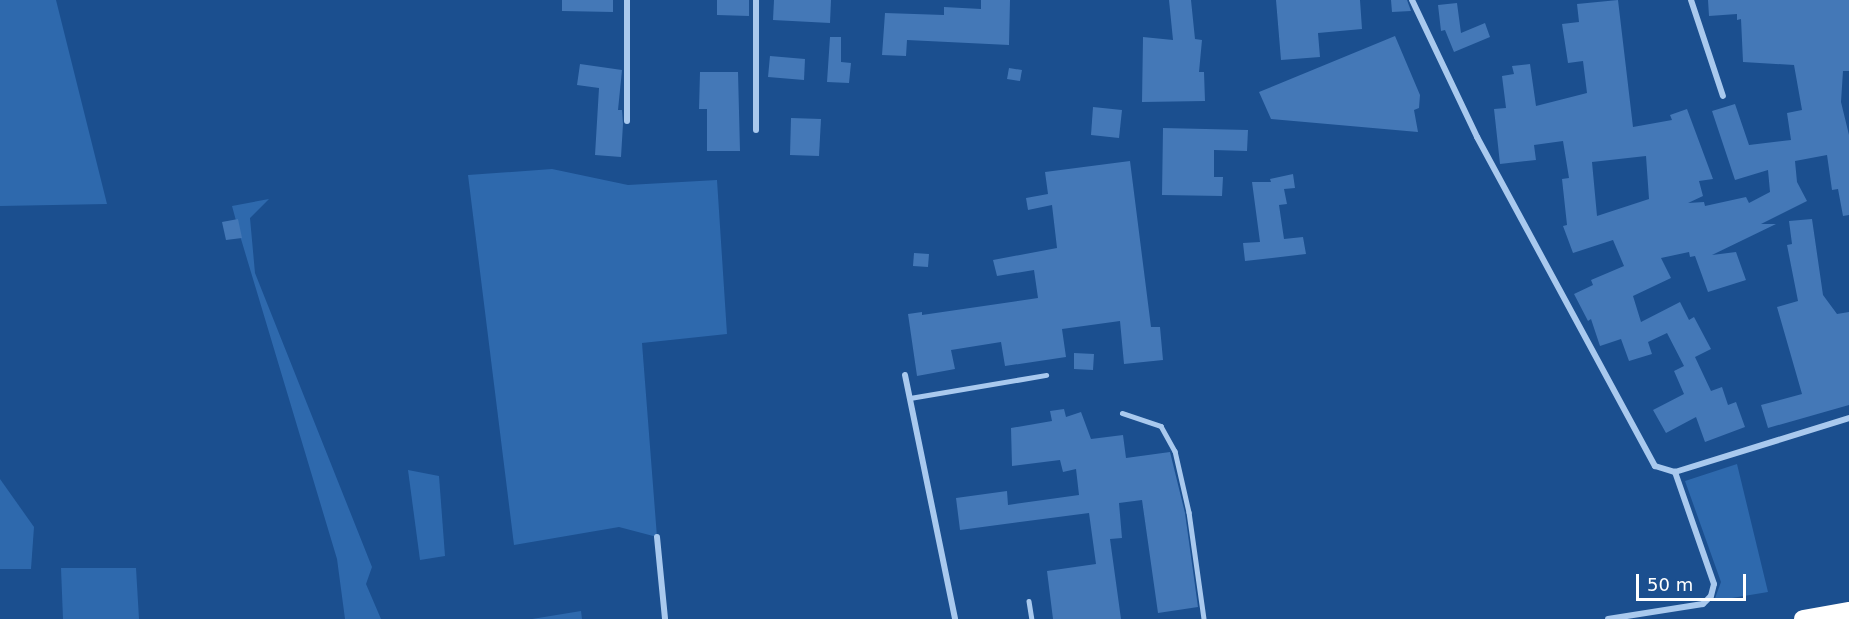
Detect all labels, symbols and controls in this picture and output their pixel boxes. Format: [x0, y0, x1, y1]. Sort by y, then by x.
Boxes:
scale bar [1639, 562, 1748, 600]
text: 50 m [1647, 574, 1693, 595]

